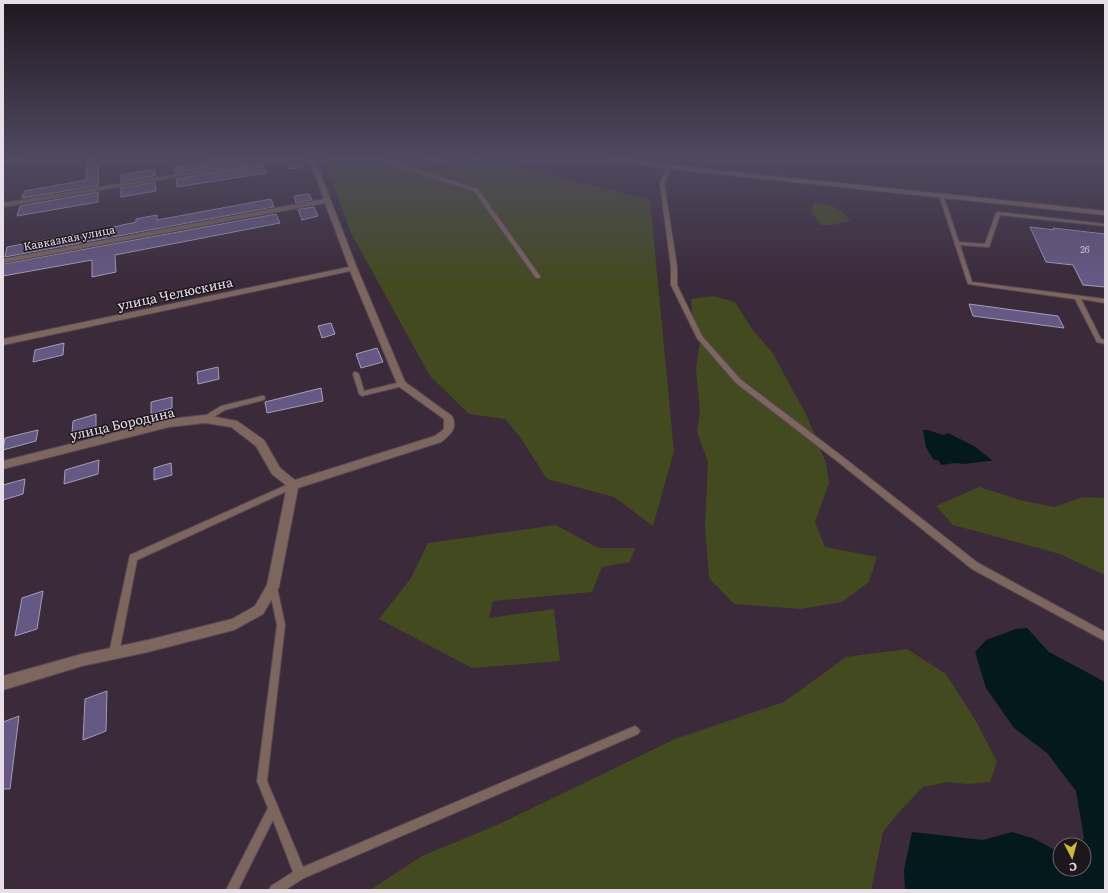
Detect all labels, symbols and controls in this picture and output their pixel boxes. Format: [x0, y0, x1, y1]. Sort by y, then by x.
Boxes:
street label: Кавказкая улица [22, 220, 116, 254]
house number: 26 [1080, 242, 1090, 256]
street label: улица Челюскина [116, 271, 234, 315]
street label: улица Бородина [68, 402, 176, 444]
north arrow [1052, 837, 1092, 877]
text: С [1068, 860, 1078, 876]

